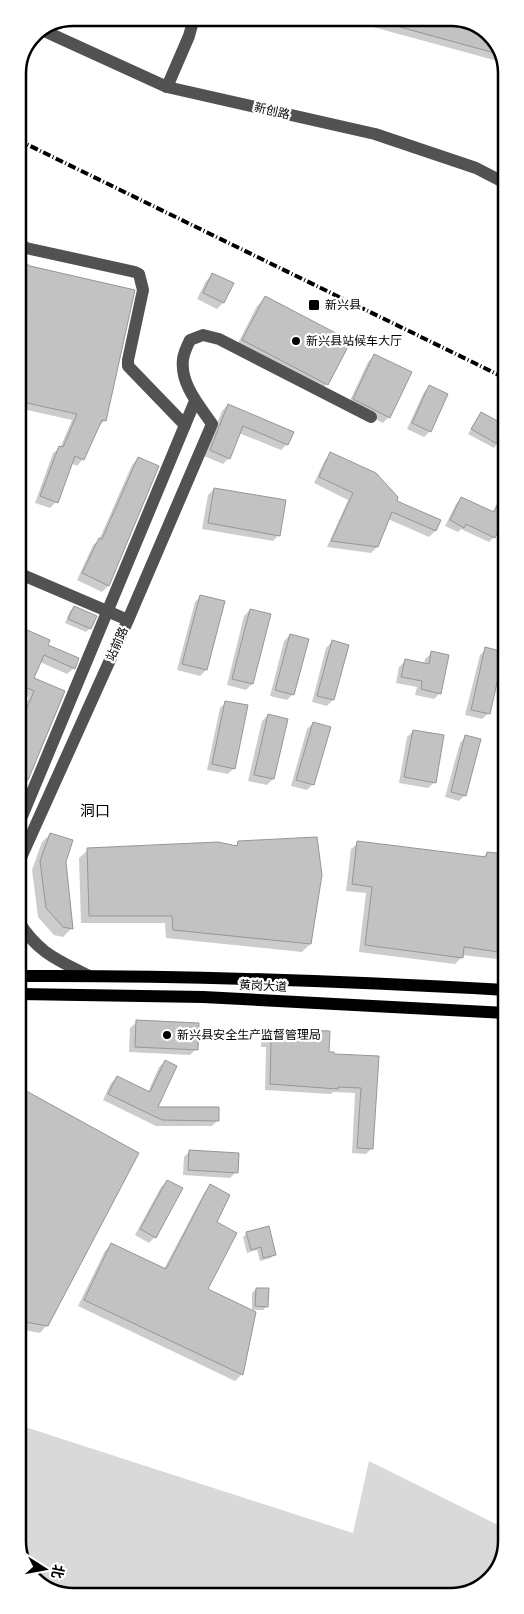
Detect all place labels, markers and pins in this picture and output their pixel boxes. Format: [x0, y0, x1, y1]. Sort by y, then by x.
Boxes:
marker: 新兴县 [307, 298, 321, 312]
place label: 新兴县 [325, 298, 361, 312]
place label: 新兴县站候车大厅 [306, 334, 402, 348]
marker: 新兴县站候车大厅 [290, 335, 302, 347]
place label: 新兴县安全生产监督管理局 [177, 1028, 321, 1042]
marker: 新兴县安全生产监督管理局 [161, 1029, 173, 1041]

